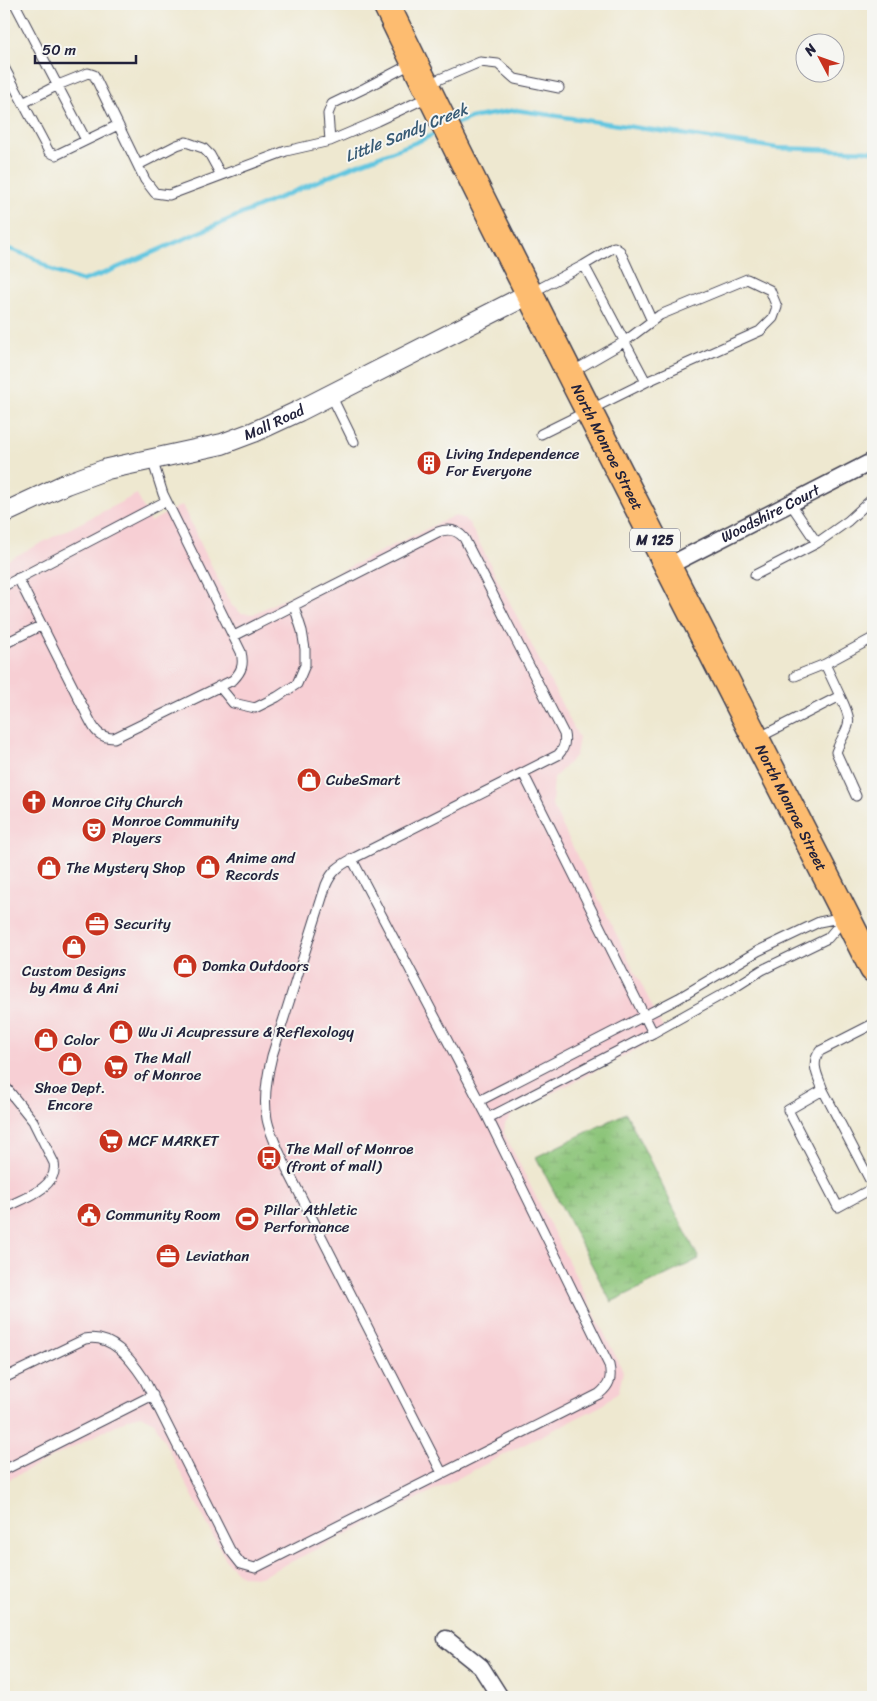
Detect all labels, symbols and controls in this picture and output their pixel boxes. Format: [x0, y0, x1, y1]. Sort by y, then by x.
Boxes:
scale bar [35, 32, 136, 64]
north arrow [794, 32, 844, 82]
text: 50 m [42, 37, 77, 63]
text: N [797, 38, 823, 62]
water label: Little Sandy Creek [340, 94, 474, 170]
street label: North Monroe Street [564, 379, 650, 515]
street label: Mall Road [240, 397, 310, 448]
place label: Living Independence For Everyone [446, 441, 580, 484]
building icon: Living Independence For Everyone [416, 450, 442, 476]
street label: Woodshire Court [716, 477, 825, 550]
road number: M 125 [630, 528, 680, 552]
street label: North Monroe Street [748, 740, 835, 876]
shop icon: CubeSmart [296, 767, 322, 793]
place label: CubeSmart [326, 767, 401, 793]
church icon: Monroe City Church [21, 789, 47, 815]
place label: Monroe City Church [52, 789, 183, 815]
place label: Monroe Community Players [112, 808, 239, 851]
theatre icon: Monroe Community Players [81, 817, 107, 843]
place label: Anime and Records [225, 845, 296, 888]
shop icon: Anime and Records [195, 854, 221, 880]
shop icon: The Mystery Shop [36, 855, 62, 881]
place label: The Mystery Shop [66, 855, 185, 881]
office icon: Security [84, 911, 110, 937]
place label: Security [114, 911, 171, 937]
shop icon: Custom Designs by Amu & Ani [61, 934, 87, 960]
shop icon: Domka Outdoors [172, 953, 198, 979]
place label: Domka Outdoors [202, 953, 310, 979]
place label: Custom Designs by Amu & Ani [22, 958, 126, 1001]
shop icon: Wu Ji Acupressure & Reflexology [108, 1019, 134, 1045]
place label: Wu Ji Acupressure & Reflexology [138, 1019, 354, 1045]
shop icon: Color [33, 1027, 59, 1053]
place label: Color [64, 1027, 100, 1053]
place label: The Mall of Monroe [134, 1045, 202, 1088]
shop icon: Shoe Dept. Encore [57, 1051, 83, 1077]
supermarket icon: The Mall of Monroe [103, 1054, 129, 1080]
place label: Shoe Dept. Encore [34, 1075, 106, 1118]
supermarket icon: MCF MARKET [98, 1128, 124, 1154]
place label: MCF MARKET [128, 1128, 220, 1154]
place label: The Mall of Monroe (front of mall) [286, 1136, 414, 1179]
bus stop icon: The Mall of Monroe (front of mall) [256, 1145, 282, 1171]
place label: Pillar Athletic Performance [264, 1197, 358, 1240]
public building icon: Community Room [76, 1202, 102, 1228]
place label: Community Room [106, 1202, 220, 1228]
sports icon: Pillar Athletic Performance [234, 1206, 260, 1232]
office icon: Leviathan [155, 1243, 181, 1269]
place label: Leviathan [186, 1243, 249, 1269]

